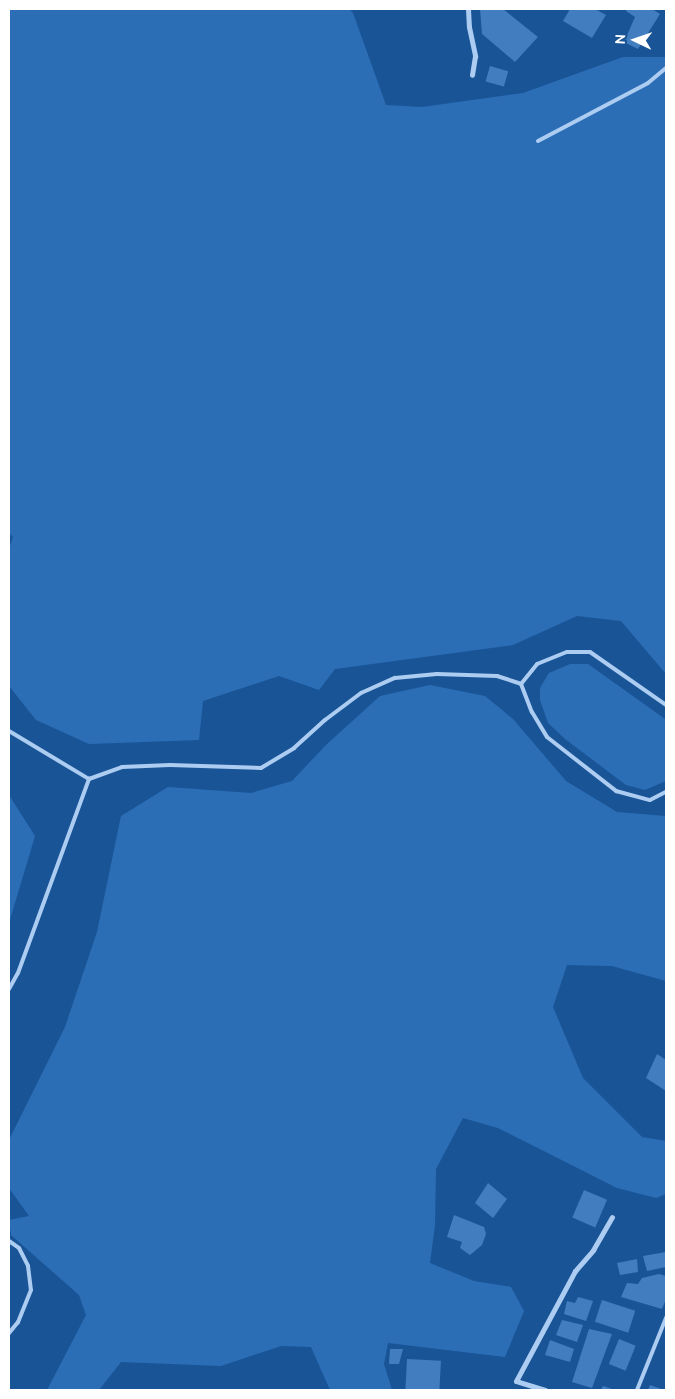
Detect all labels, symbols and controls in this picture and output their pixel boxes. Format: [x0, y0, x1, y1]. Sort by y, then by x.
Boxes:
north arrow [610, 15, 660, 65]
text: N [612, 34, 628, 45]

